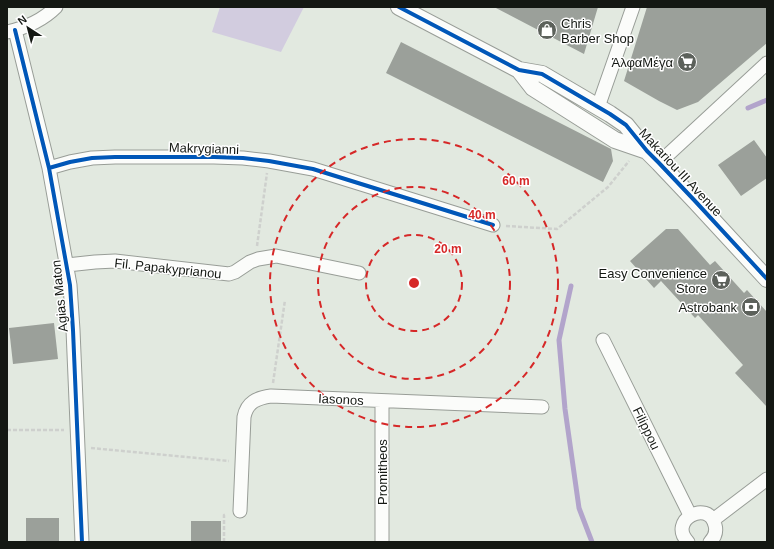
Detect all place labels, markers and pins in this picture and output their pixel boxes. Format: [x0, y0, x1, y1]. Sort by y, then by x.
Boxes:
place label: Chris Barber Shop [561, 16, 634, 46]
shop icon: Chris Barber Shop [536, 19, 558, 41]
supermarket icon: ΆλφαΜέγα [676, 51, 698, 73]
place label: ΆλφαΜέγα [611, 55, 673, 70]
place label: Easy Convenience Store [599, 266, 707, 296]
supermarket icon: Easy Convenience Store [710, 269, 732, 291]
centre of rings [407, 276, 421, 290]
bank icon: Astrobank [740, 296, 762, 318]
place label: Astrobank [678, 300, 737, 315]

